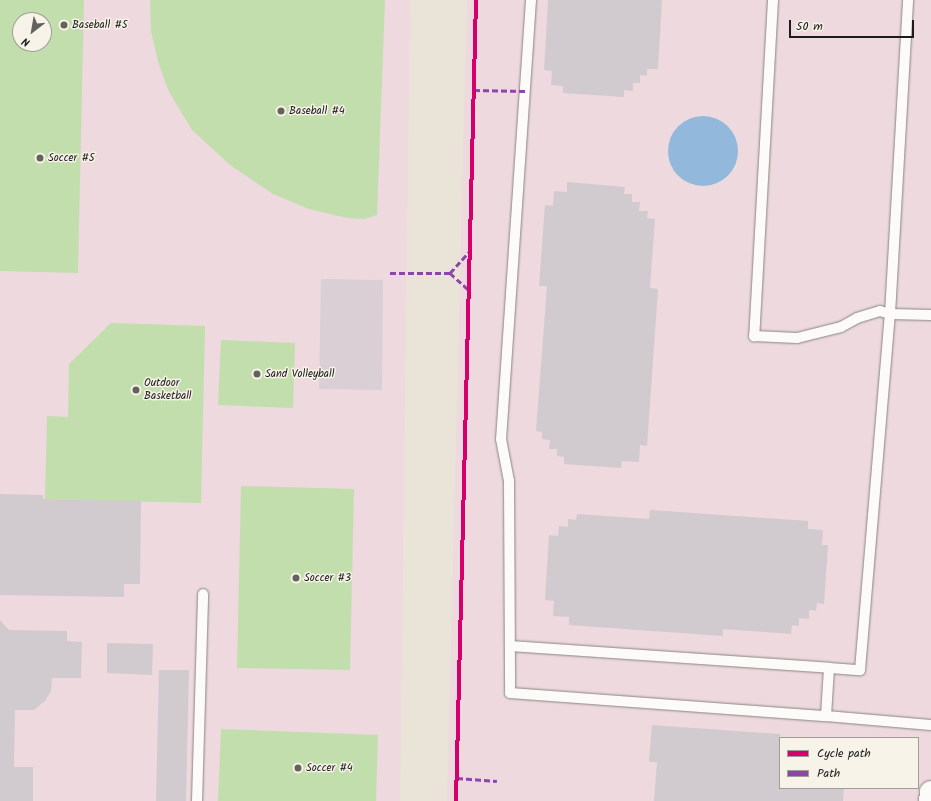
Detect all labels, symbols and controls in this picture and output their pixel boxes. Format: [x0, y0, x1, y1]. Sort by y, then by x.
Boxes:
north arrow [12, 12, 52, 52]
scale bar [791, 12, 916, 38]
text: 50 m [796, 17, 823, 36]
place label: Baseball #5 [72, 18, 128, 32]
marker: Baseball #5 [59, 20, 69, 30]
text: N [19, 32, 34, 51]
place label: Baseball #4 [289, 104, 345, 118]
marker: Baseball #4 [276, 106, 286, 116]
place label: Soccer #5 [48, 151, 95, 165]
marker: Soccer #5 [35, 153, 45, 163]
place label: Sand Volleyball [265, 367, 334, 381]
marker: Sand Volleyball [252, 369, 262, 379]
place label: Outdoor Basketball [144, 377, 192, 403]
marker: Outdoor Basketball [131, 385, 141, 395]
place label: Soccer #3 [304, 571, 351, 585]
marker: Soccer #3 [291, 573, 301, 583]
legend [779, 737, 919, 789]
text: Cycle path [817, 744, 871, 763]
place label: Soccer #4 [306, 761, 353, 775]
marker: Soccer #4 [293, 763, 303, 773]
text: Path [817, 764, 840, 783]

